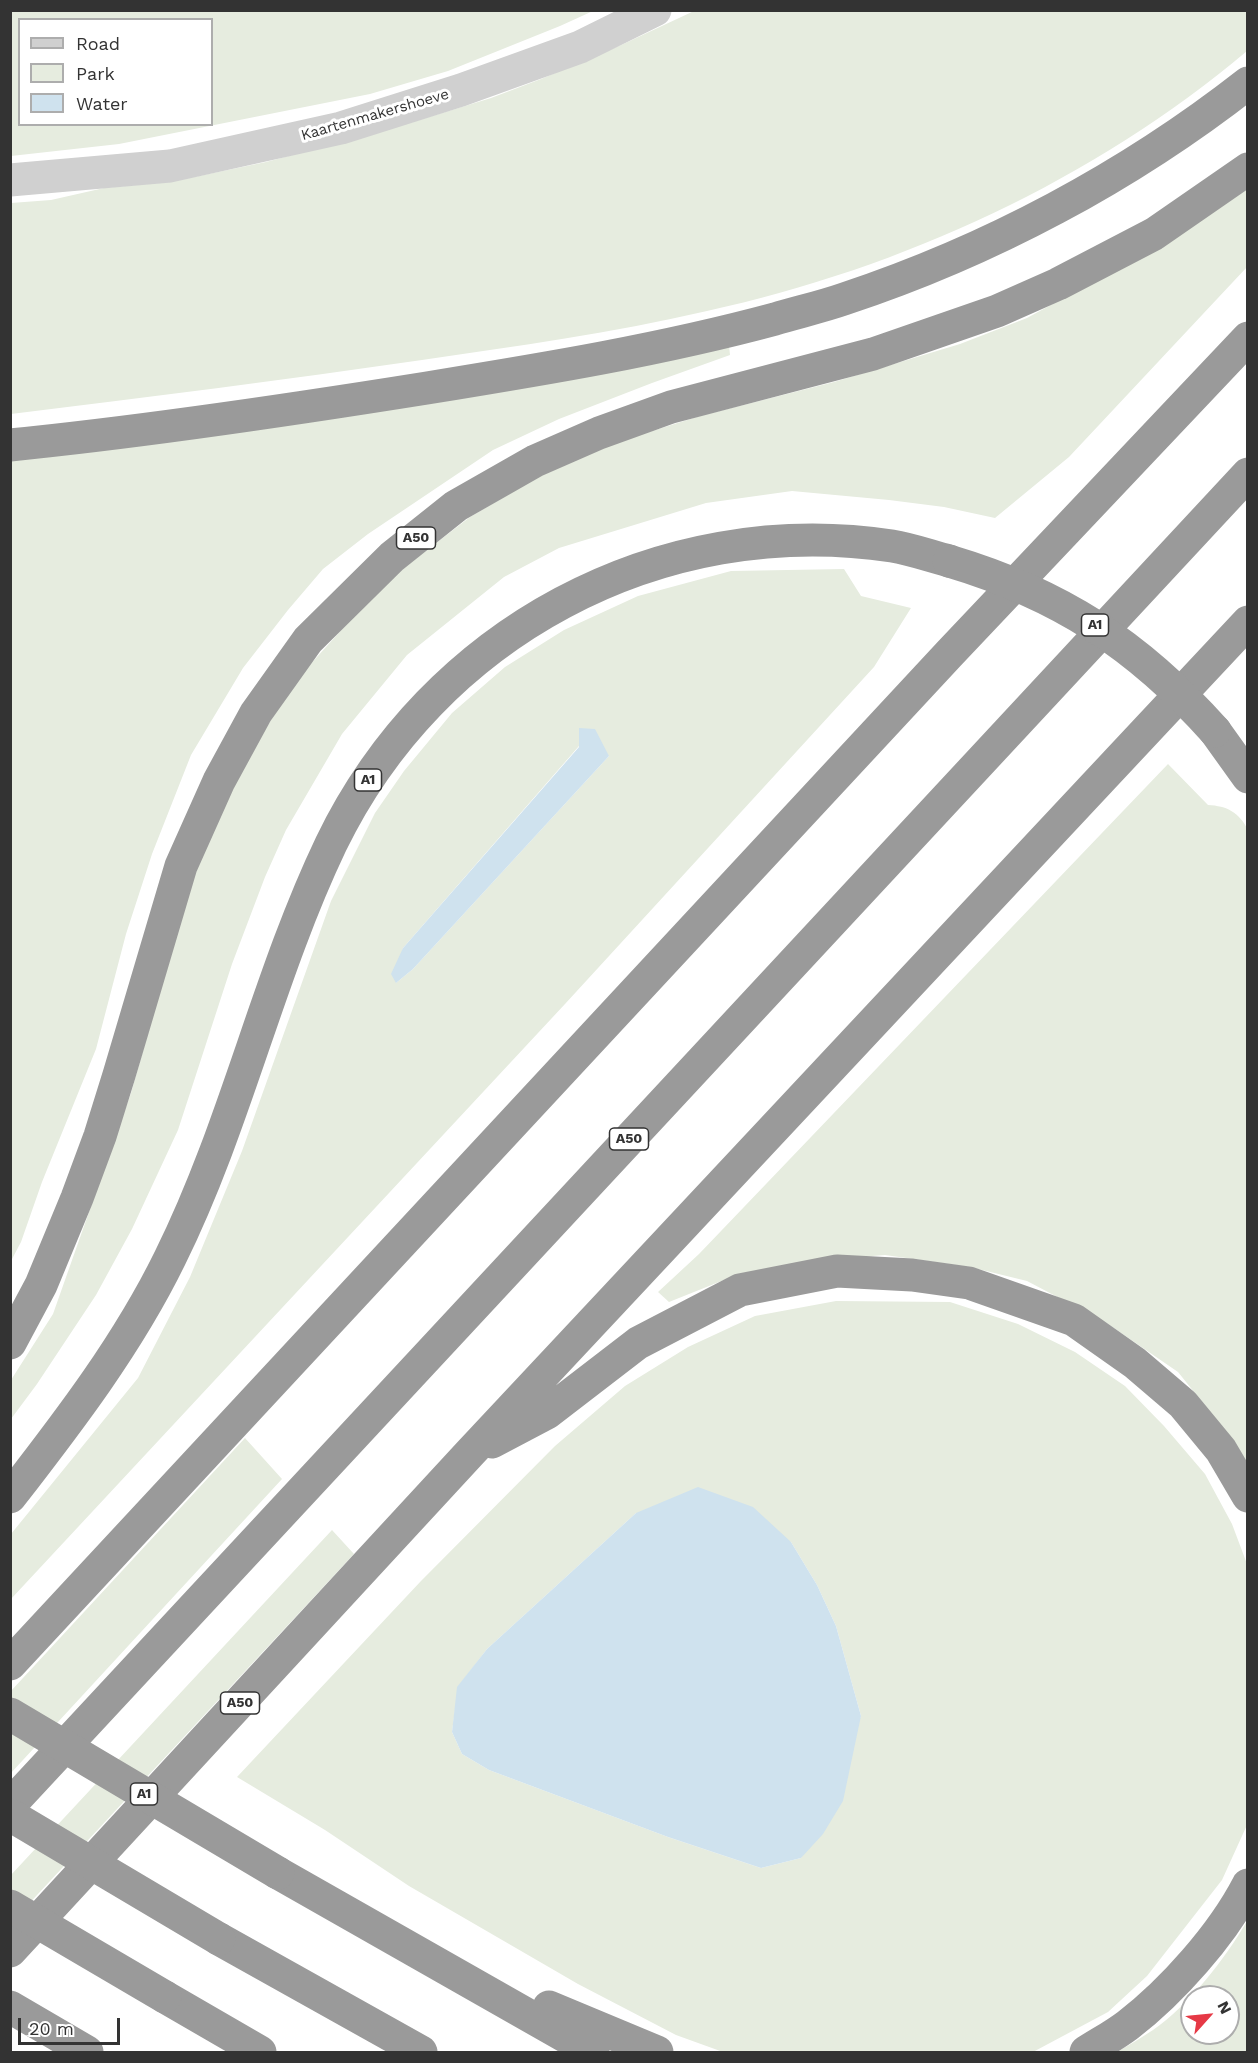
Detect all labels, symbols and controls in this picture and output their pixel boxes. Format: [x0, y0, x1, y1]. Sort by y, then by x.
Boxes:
legend [18, 18, 213, 126]
text: Road [76, 33, 120, 54]
text: Park [76, 63, 115, 84]
street label: Kaartenmakershoeve [299, 85, 451, 145]
text: Water [76, 93, 128, 114]
road number: A50 [396, 527, 436, 549]
road number: A1 [1082, 614, 1108, 636]
road number: A1 [354, 769, 382, 791]
road number: A50 [610, 1128, 648, 1150]
road number: A50 [220, 1692, 260, 1714]
road number: A1 [130, 1783, 158, 1805]
north arrow [1180, 1985, 1240, 2045]
text: N [1214, 1998, 1236, 2017]
scale bar [21, 2006, 123, 2044]
text: 20 m [29, 2018, 74, 2039]

